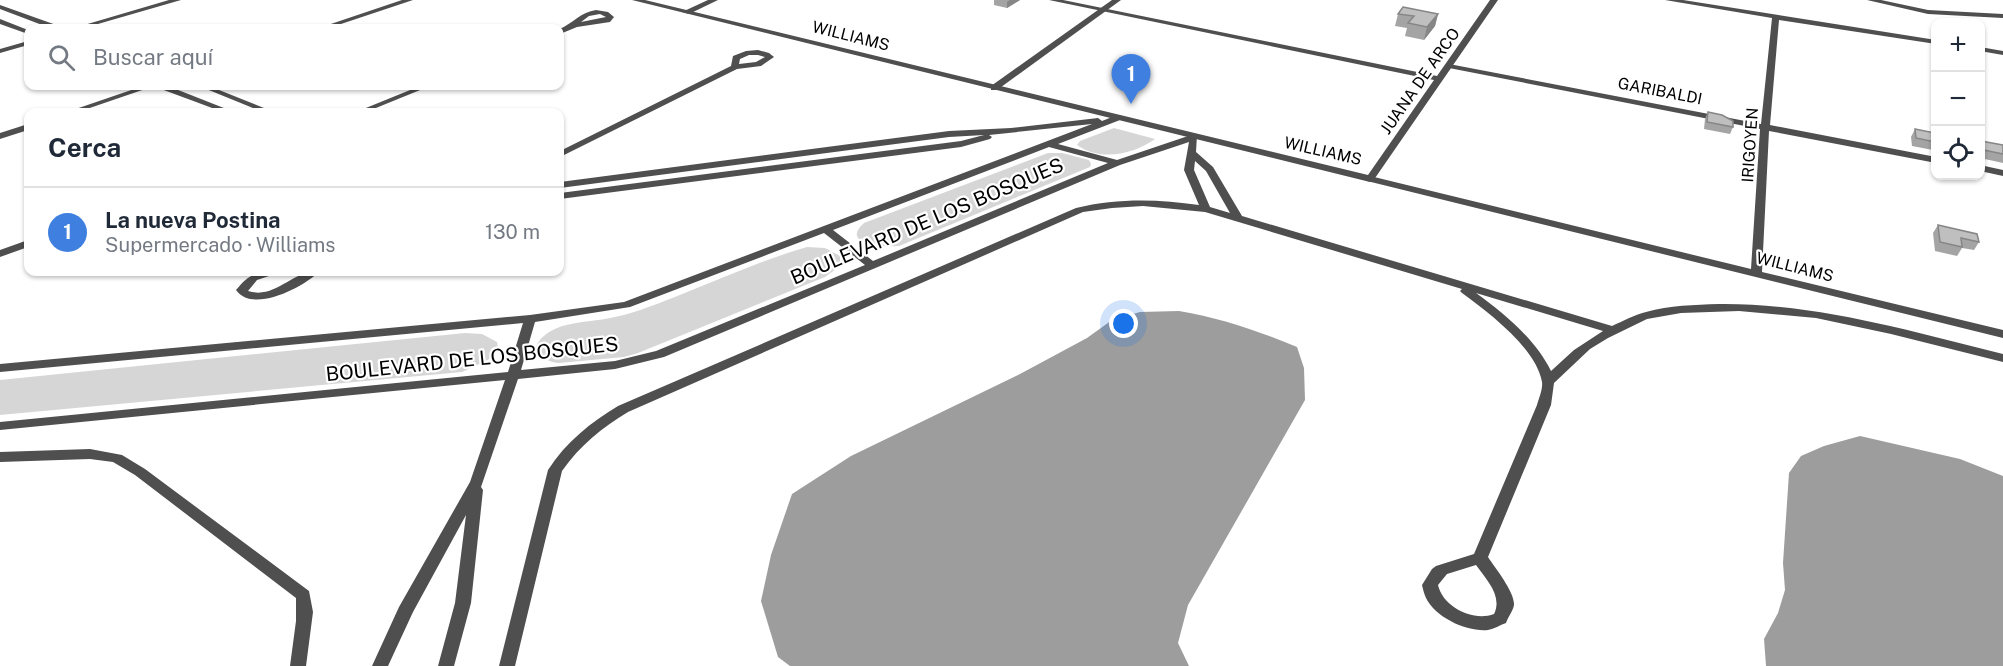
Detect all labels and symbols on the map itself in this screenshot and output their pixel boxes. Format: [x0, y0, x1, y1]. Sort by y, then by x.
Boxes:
street label: WILLIAMS [810, 17, 892, 55]
street label: JUANA DE ARCO [1376, 24, 1464, 138]
pin: 1 [1112, 54, 1150, 104]
street label: GARIBALDI [1616, 74, 1704, 108]
street label: IRIGOYEN [1738, 107, 1762, 183]
street label: WILLIAMS [1282, 133, 1364, 169]
street label: BOULEVARD DE LOS BOSQUES [787, 152, 1067, 290]
street label: WILLIAMS [1754, 248, 1836, 286]
your location [1109, 309, 1138, 338]
street label: BOULEVARD DE LOS BOSQUES [324, 332, 620, 386]

